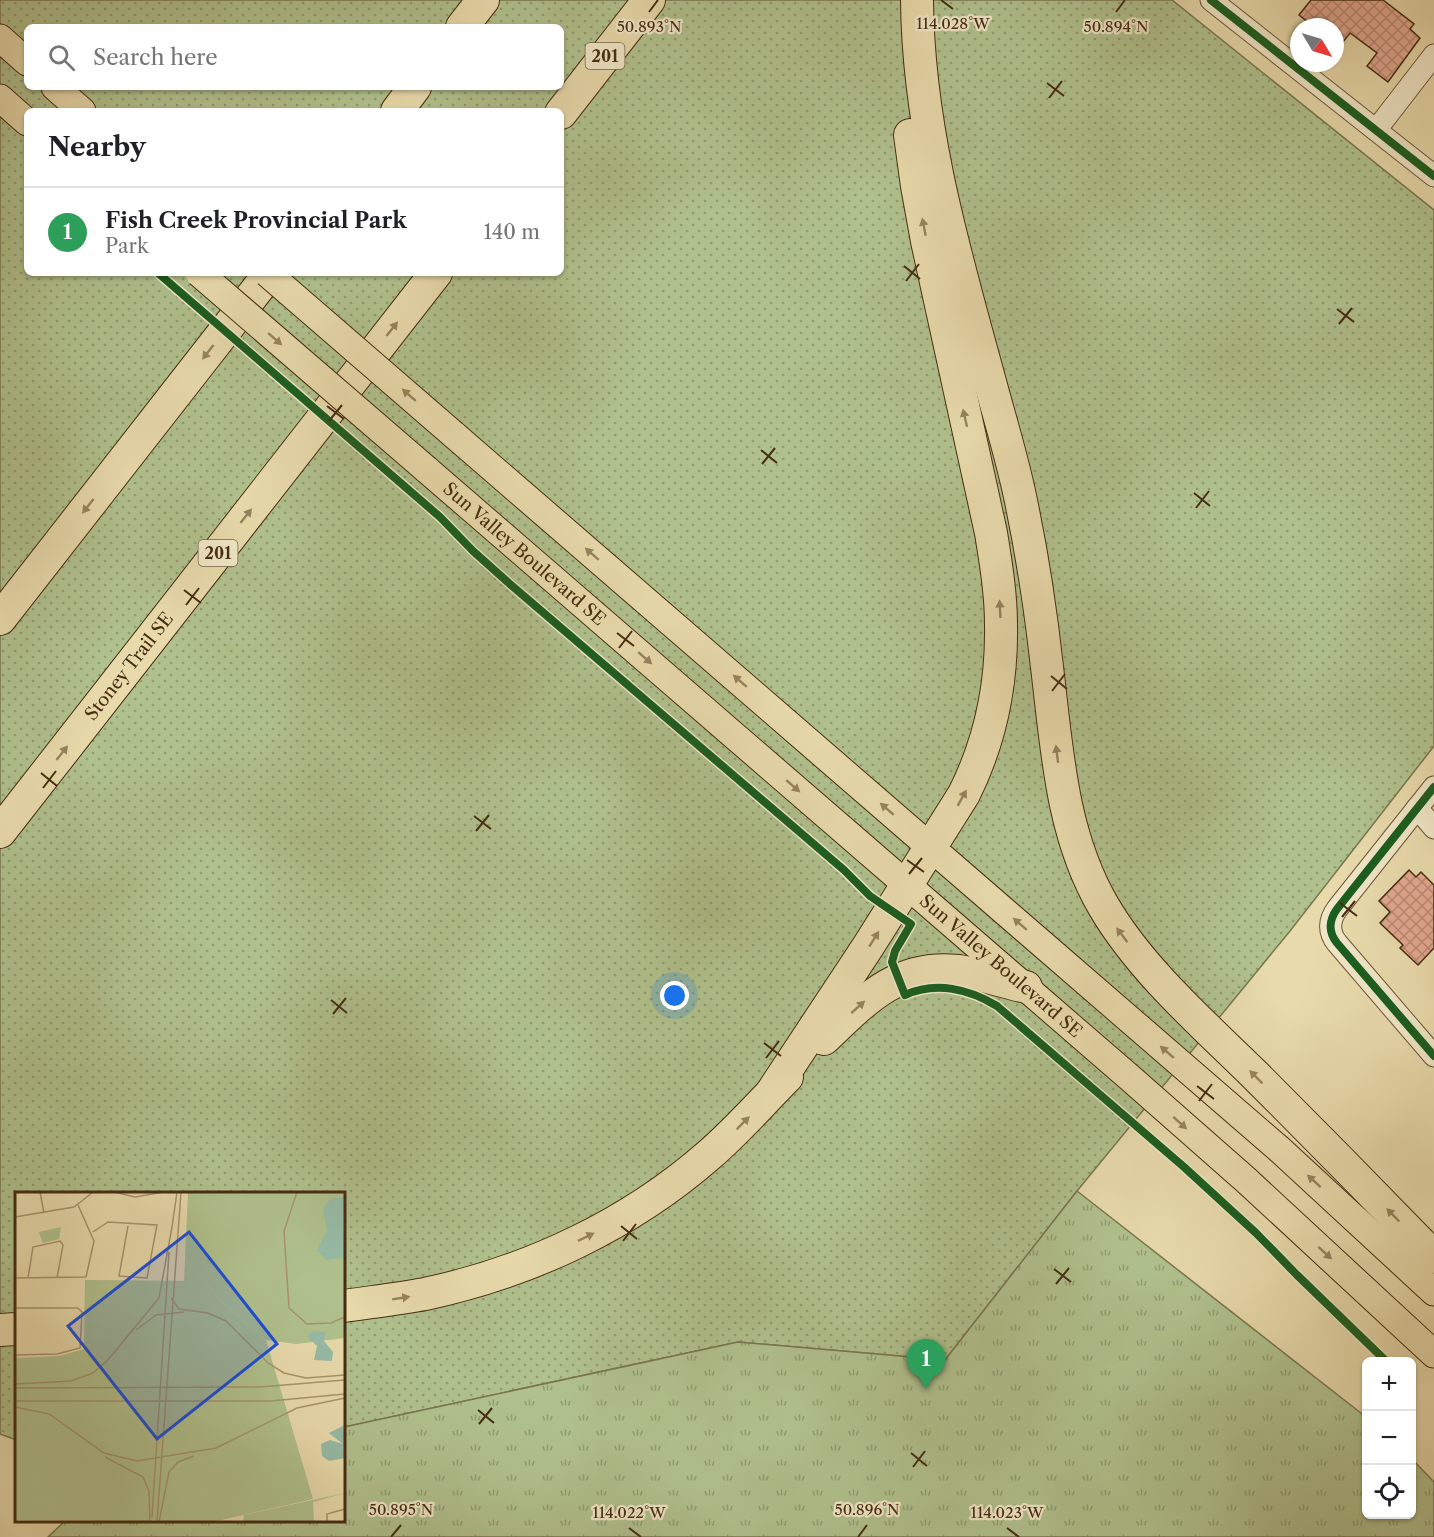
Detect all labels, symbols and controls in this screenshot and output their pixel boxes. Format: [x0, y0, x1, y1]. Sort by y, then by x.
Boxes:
text: 114.028°W [916, 14, 990, 33]
text: 50.893°N [617, 17, 681, 36]
text: 50.894°N [1084, 17, 1148, 36]
north arrow [1290, 18, 1344, 72]
search box [24, 24, 564, 90]
icon: search [45, 41, 78, 74]
road number: 201 [586, 43, 624, 69]
text: Search here [93, 44, 218, 71]
text: Nearby [48, 131, 146, 163]
text: Fish Creek Provincial Park [105, 207, 407, 234]
one-way arrow [919, 217, 928, 236]
text: 1 [63, 220, 72, 244]
text: 140 m [483, 220, 540, 244]
text: Park [105, 234, 148, 258]
one-way arrow [386, 322, 398, 338]
one-way arrow [267, 332, 282, 345]
one-way arrow [203, 345, 215, 360]
one-way arrow [402, 389, 417, 402]
one-way arrow [960, 408, 969, 427]
street label: Sun Valley Boulevard SE [439, 478, 610, 630]
one-way arrow [82, 498, 95, 514]
one-way arrow [240, 509, 252, 524]
road number: 201 [198, 540, 238, 566]
one-way arrow [585, 548, 600, 561]
one-way arrow [996, 600, 1005, 619]
street label: Stoney Trail SE [80, 608, 178, 725]
one-way arrow [637, 651, 652, 664]
one-way arrow [732, 675, 748, 688]
one-way arrow [1052, 744, 1062, 763]
one-way arrow [55, 745, 68, 761]
one-way arrow [785, 779, 800, 792]
one-way arrow [957, 789, 967, 806]
one-way arrow [880, 803, 895, 816]
street label: Sun Valley Boulevard SE [915, 890, 1087, 1042]
one-way arrow [1013, 918, 1028, 931]
one-way arrow [1116, 927, 1129, 943]
one-way arrow [868, 930, 879, 947]
your location [660, 981, 689, 1010]
one-way arrow [850, 1001, 865, 1014]
one-way arrow [1160, 1045, 1175, 1059]
one-way arrow [1250, 1070, 1264, 1084]
one-way arrow [736, 1116, 750, 1131]
one-way arrow [1173, 1116, 1188, 1130]
one-way arrow [1306, 1174, 1321, 1188]
inset map [15, 1192, 345, 1522]
one-way arrow [1387, 1209, 1401, 1223]
one-way arrow [577, 1233, 595, 1243]
one-way arrow [1318, 1246, 1333, 1260]
one-way arrow [392, 1293, 411, 1302]
pin: 1 [906, 1340, 946, 1389]
map controls [1362, 1357, 1416, 1519]
button: + [1362, 1357, 1416, 1411]
button: − [1362, 1411, 1416, 1465]
button: locate [1362, 1465, 1416, 1519]
text: 50.895°N [369, 1500, 433, 1519]
text: 50.896°N [835, 1500, 899, 1519]
text: 114.022°W [592, 1503, 666, 1522]
text: 114.023°W [971, 1503, 1044, 1522]

